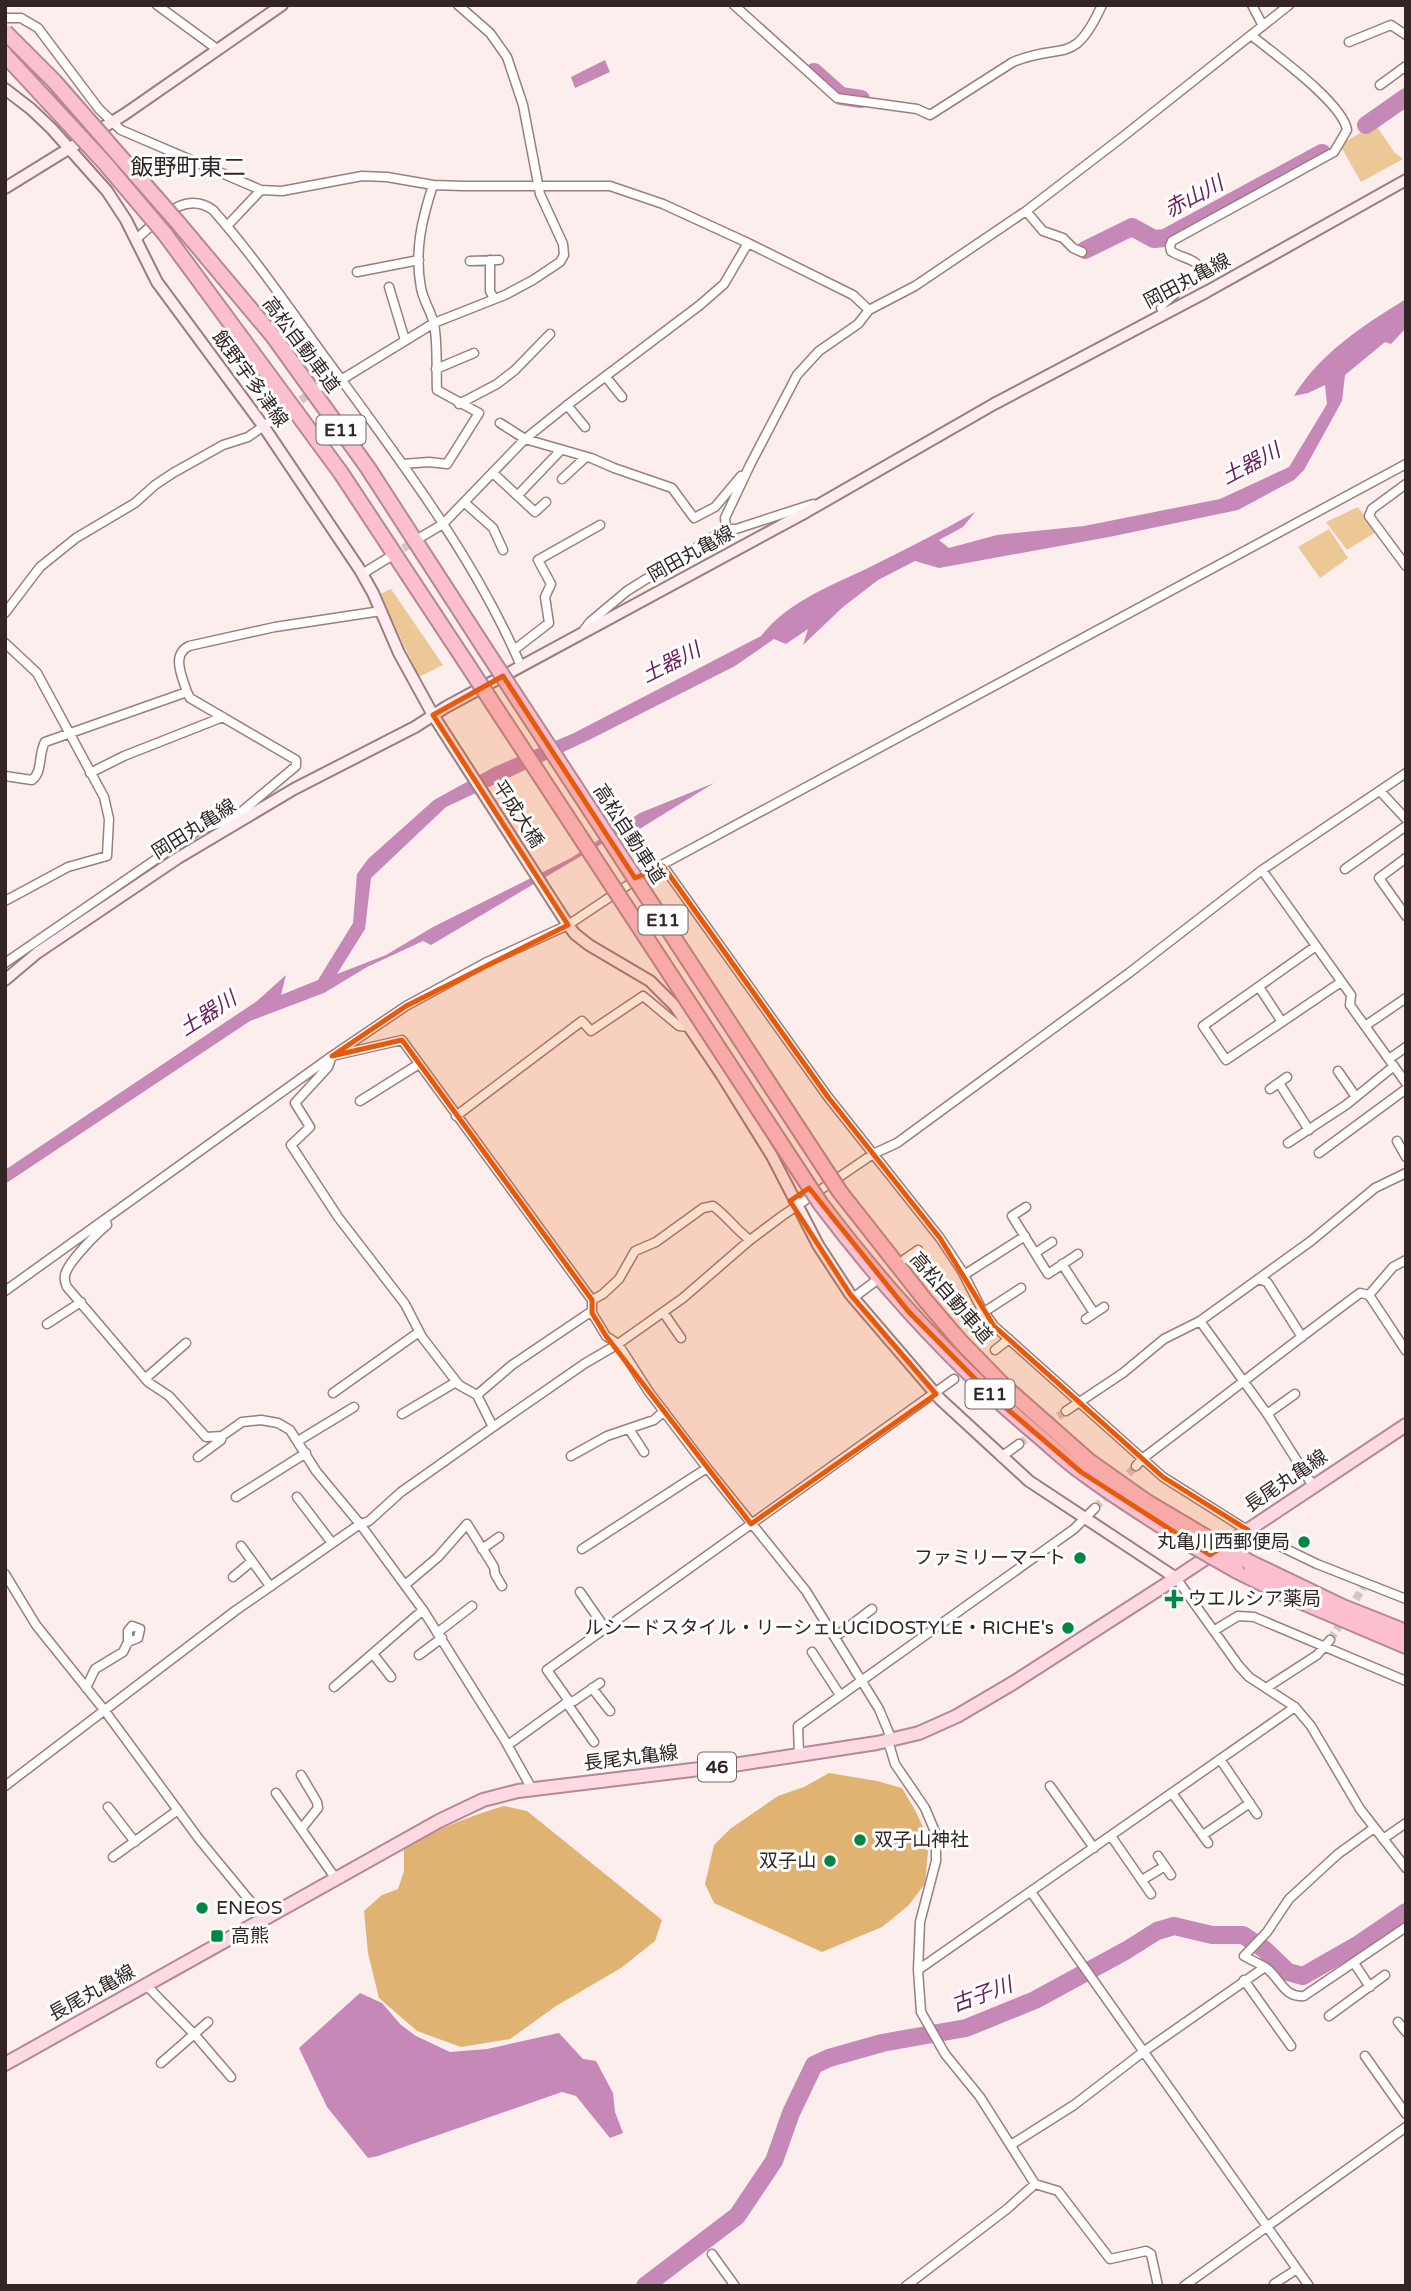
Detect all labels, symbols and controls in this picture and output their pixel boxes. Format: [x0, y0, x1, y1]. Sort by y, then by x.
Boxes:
district label: 飯野町東二 [131, 154, 246, 182]
water label: 赤山川 [1160, 170, 1229, 223]
street label: 岡田丸亀線 [1140, 249, 1234, 313]
street label: 高松自動車道 [258, 293, 344, 397]
street label: 飯野宇多津線 [208, 326, 292, 432]
road number: E11 [316, 416, 366, 444]
water label: 土器川 [1217, 437, 1286, 490]
street label: 岡田丸亀線 [644, 521, 738, 587]
water label: 土器川 [637, 637, 707, 688]
street label: 平成大橋 [488, 776, 548, 852]
street label: 高松自動車道 [589, 780, 669, 888]
street label: 岡田丸亀線 [148, 794, 240, 864]
road number: E11 [638, 905, 688, 934]
water label: 土器川 [175, 985, 243, 1042]
street label: 高松自動車道 [905, 1248, 997, 1348]
road number: E11 [965, 1380, 1014, 1408]
street label: 長尾丸亀線 [1240, 1445, 1332, 1517]
place label: 丸亀川西郵便局 [1157, 1531, 1290, 1553]
marker: 丸亀川西郵便局 [1296, 1534, 1312, 1550]
place label: ファミリーマート [914, 1547, 1066, 1569]
marker: ファミリーマート [1072, 1550, 1088, 1566]
place label: ウエルシア薬局 [1188, 1588, 1321, 1610]
marker: ウエルシア薬局 [1166, 1591, 1182, 1607]
place label: ルシードスタイル・リーシェLUCIDOSTYLE・RICHE's [585, 1617, 1054, 1639]
marker: ルシードスタイル・リーシェLUCIDOSTYLE・RICHE's [1060, 1620, 1076, 1636]
street label: 長尾丸亀線 [583, 1741, 679, 1775]
road number: 46 [698, 1752, 736, 1782]
place label: 双子山神社 [874, 1829, 969, 1851]
marker: 双子山神社 [852, 1832, 868, 1848]
place label: 双子山 [759, 1850, 816, 1872]
marker: 双子山 [822, 1853, 838, 1869]
place label: ENEOS [216, 1897, 283, 1919]
marker: ENEOS [194, 1900, 210, 1916]
place label: 高熊 [231, 1925, 269, 1947]
marker: 高熊 [209, 1928, 225, 1944]
street label: 長尾丸亀線 [45, 1960, 139, 2026]
water label: 古子川 [948, 1972, 1018, 2018]

